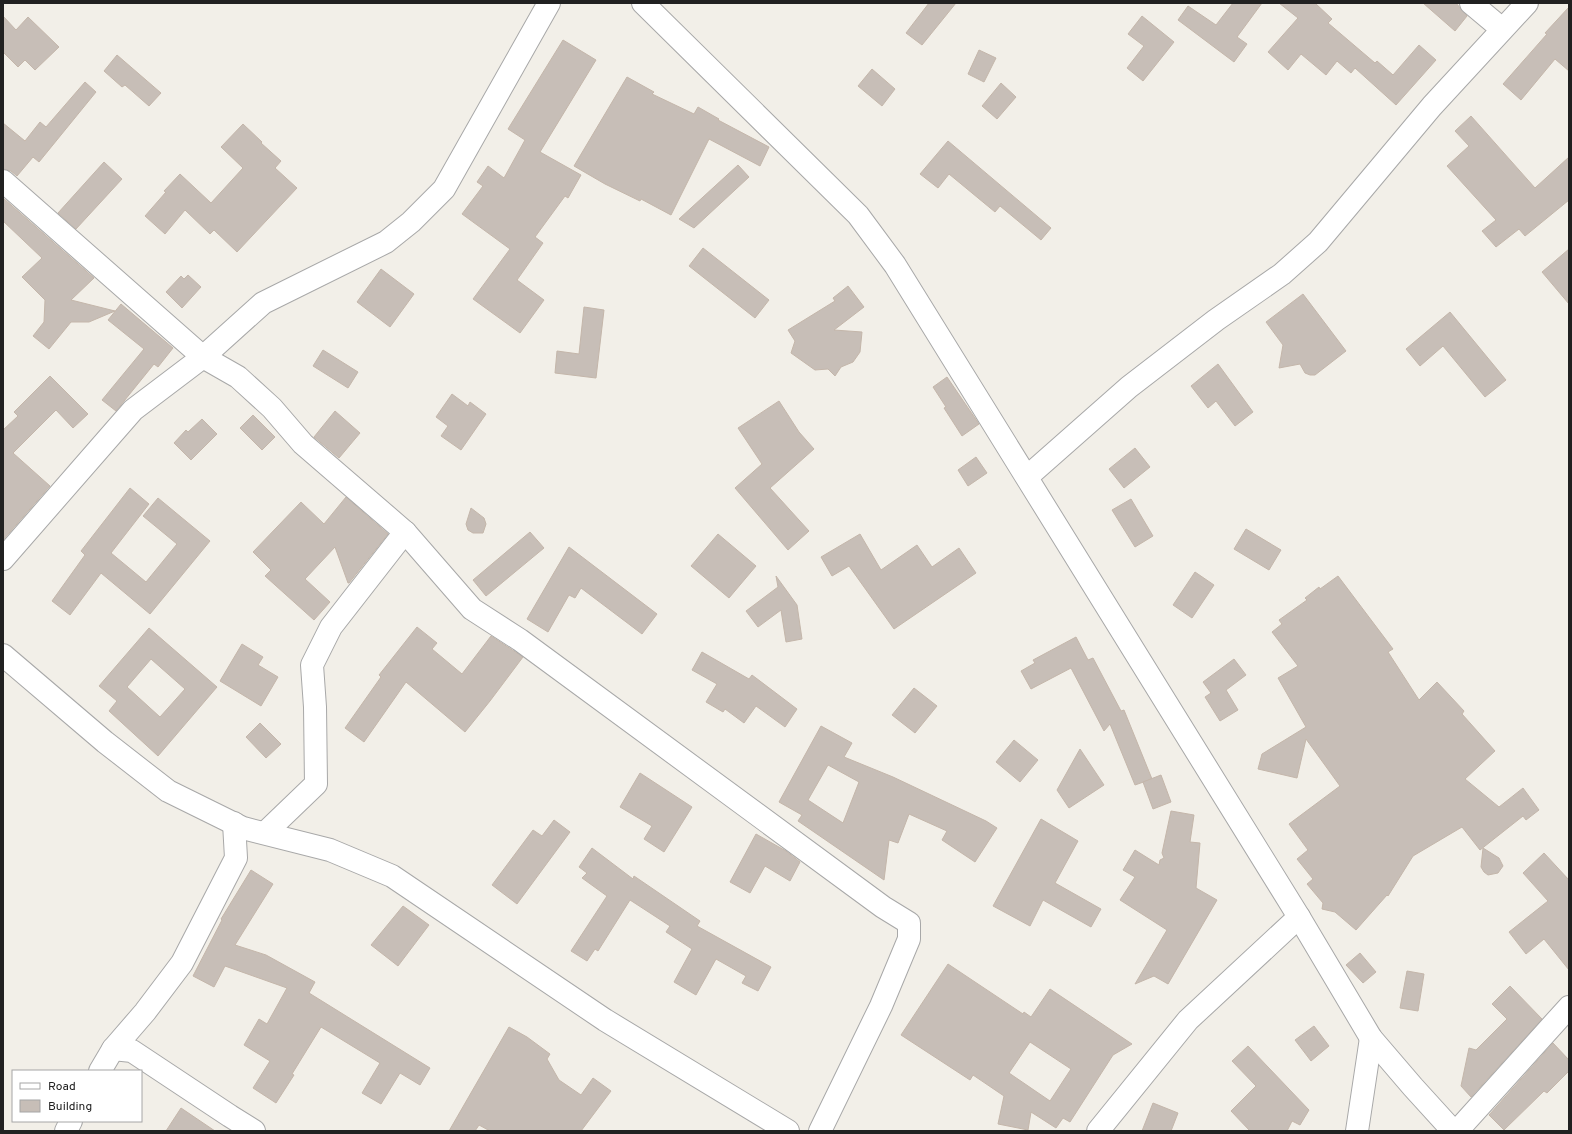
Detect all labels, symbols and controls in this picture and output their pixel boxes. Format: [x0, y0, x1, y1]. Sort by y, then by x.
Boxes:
legend [12, 1070, 142, 1122]
text: Road [48, 1079, 76, 1095]
text: Building [48, 1099, 92, 1115]

